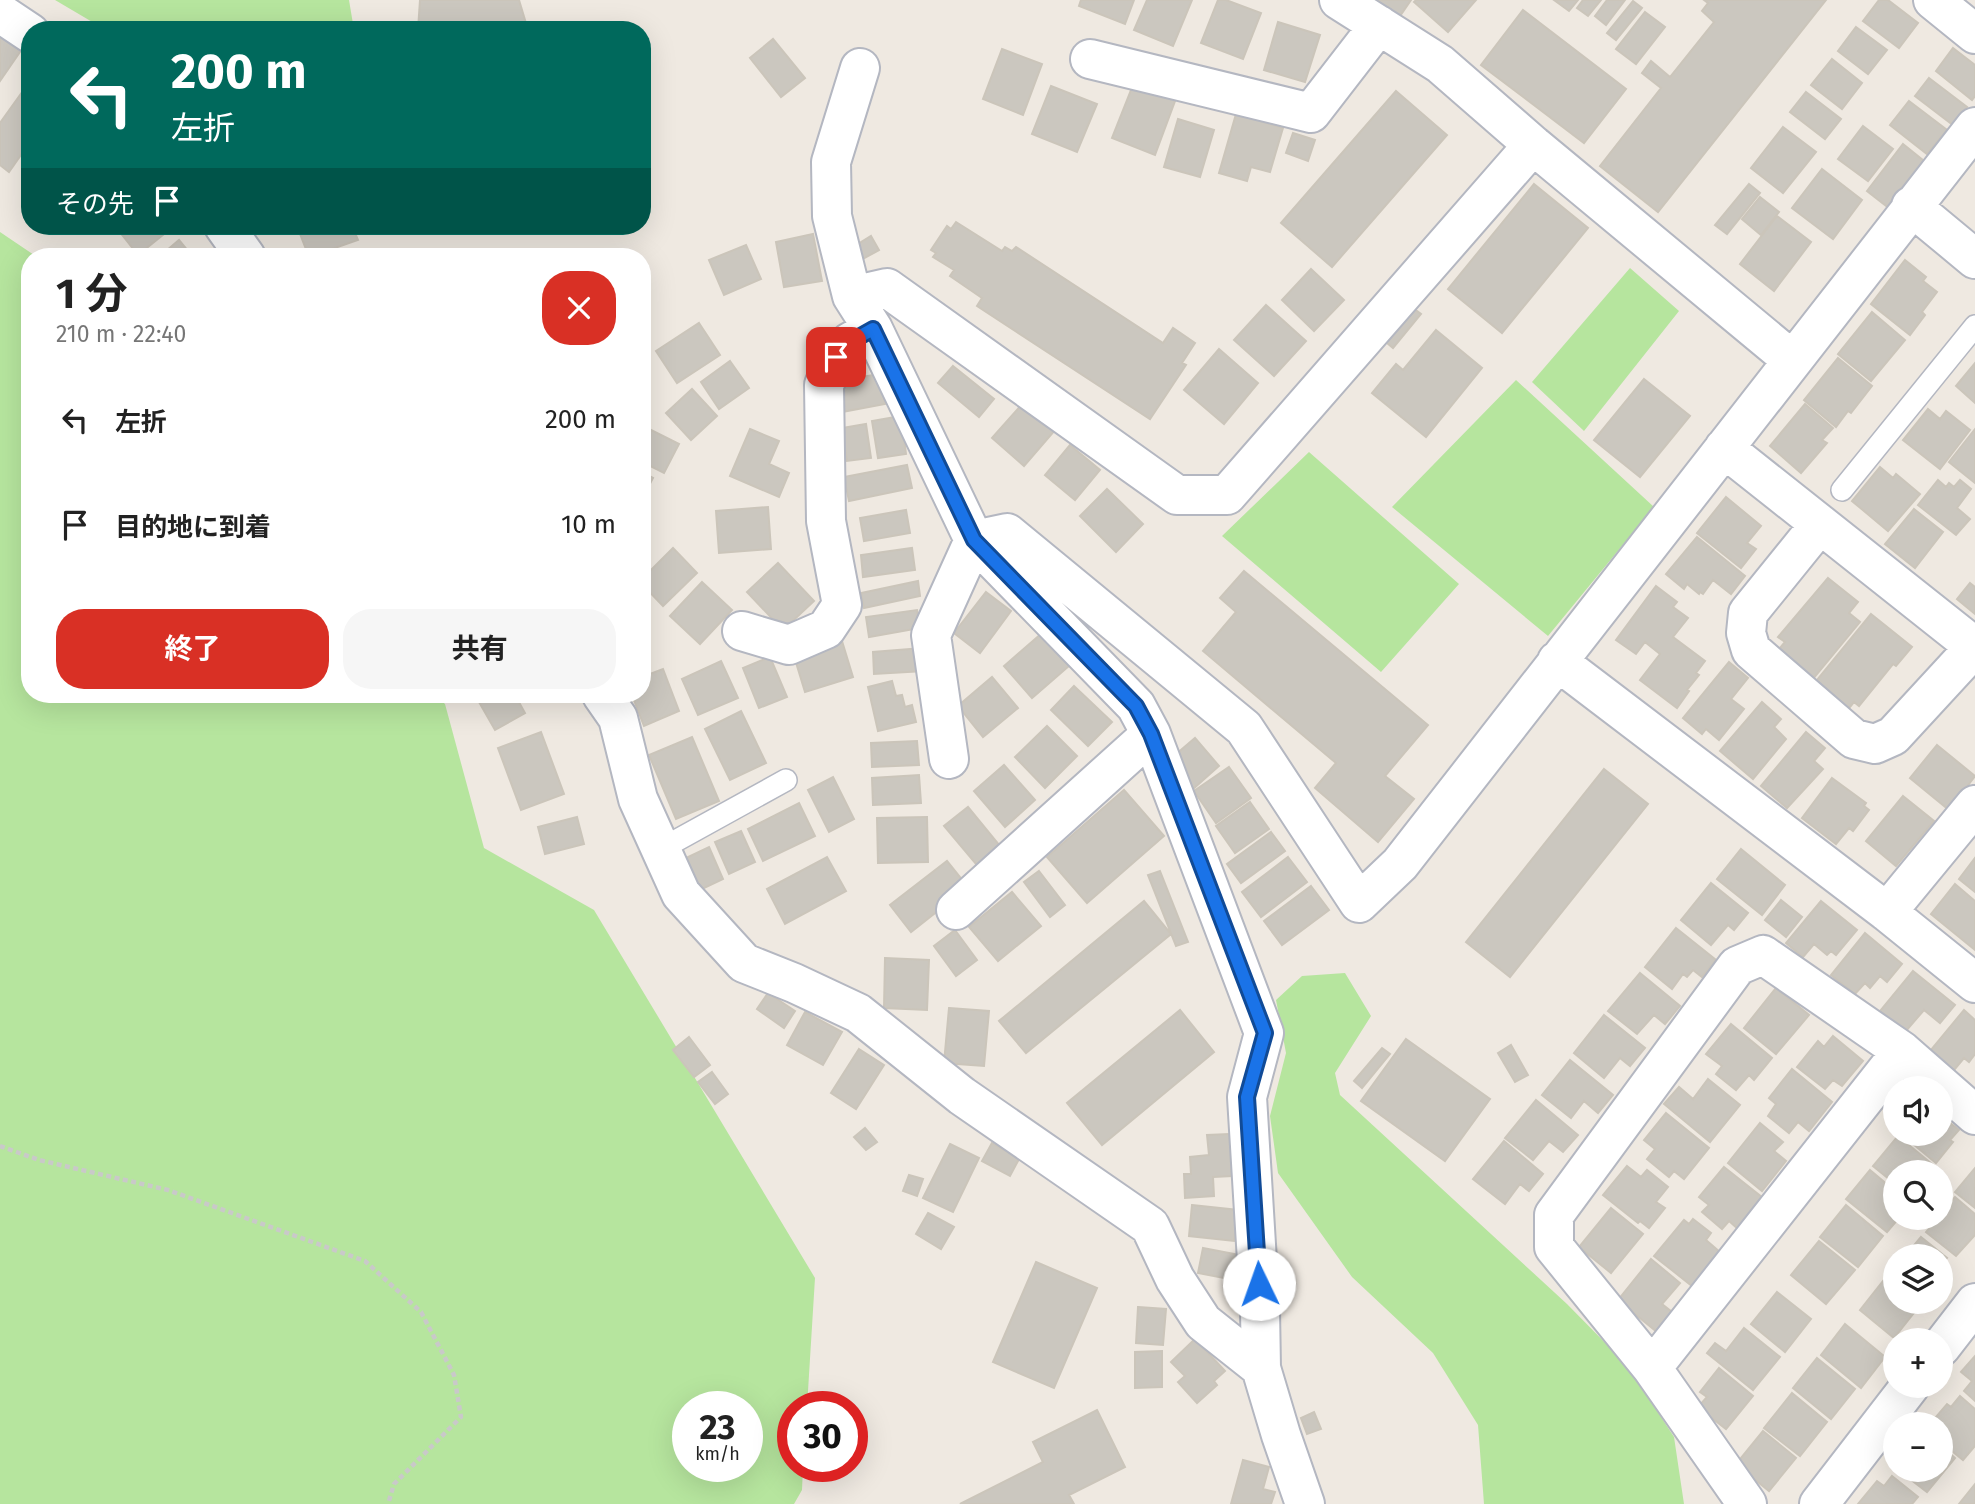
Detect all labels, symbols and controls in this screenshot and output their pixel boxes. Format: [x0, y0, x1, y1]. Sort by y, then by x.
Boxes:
text: 200 m [171, 42, 307, 101]
icon: left [56, 49, 147, 140]
text: 左折 [171, 109, 235, 147]
icon: arrive [148, 182, 186, 220]
text: その先 [56, 189, 134, 220]
text: 1 分 [56, 269, 127, 319]
button: close [542, 271, 616, 345]
text: 210 m · 22:40 [56, 320, 186, 348]
pin [806, 327, 866, 387]
icon: arrive [817, 338, 855, 376]
icon: left [56, 401, 94, 439]
text: 200 m [545, 404, 616, 435]
text: 左折 [115, 407, 167, 438]
icon: arrive [56, 506, 94, 544]
text: 10 m [561, 509, 616, 540]
text: 目的地に到着 [115, 512, 271, 543]
button: 終了 [56, 609, 329, 689]
button: 共有 [343, 609, 616, 689]
map controls [1883, 1076, 1953, 1482]
button: sound [1883, 1076, 1953, 1146]
button: search [1883, 1160, 1953, 1230]
button: layers [1883, 1244, 1953, 1314]
position arrow [1222, 1247, 1296, 1321]
button: + [1883, 1328, 1953, 1398]
speed limit sign: 30 [777, 1391, 868, 1482]
text: 23 [699, 1406, 736, 1448]
button: − [1883, 1412, 1953, 1482]
text: km/h [695, 1443, 740, 1465]

